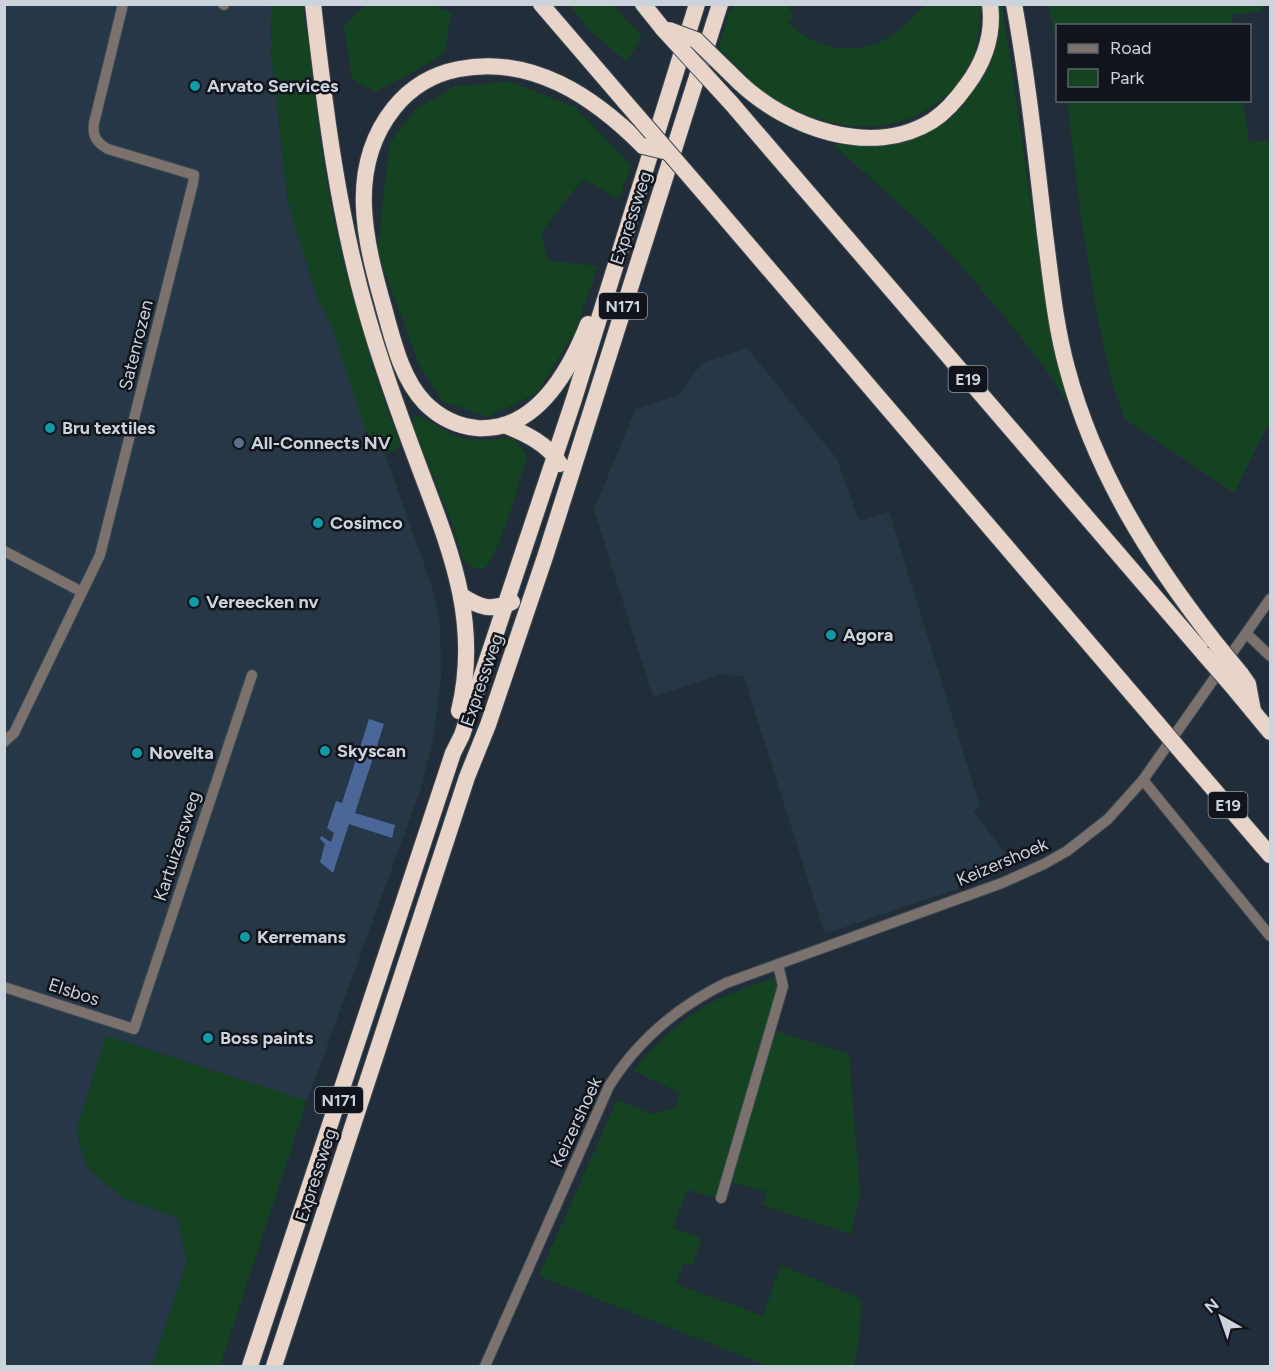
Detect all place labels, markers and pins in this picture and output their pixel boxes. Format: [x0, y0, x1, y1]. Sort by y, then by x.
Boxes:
place label: Arvato Services [207, 75, 339, 97]
marker: Arvato Services [188, 79, 202, 93]
place label: Bru textiles [62, 417, 156, 439]
marker: Bru textiles [43, 421, 57, 435]
place label: All-Connects NV [251, 432, 391, 454]
marker: All-Connects NV [232, 436, 246, 450]
place label: Cosimco [330, 512, 403, 534]
marker: Cosimco [311, 516, 325, 530]
place label: Vereecken nv [206, 591, 319, 613]
marker: Vereecken nv [187, 595, 201, 609]
place label: Agora [843, 624, 893, 646]
marker: Agora [824, 628, 838, 642]
place label: Skyscan [337, 740, 406, 762]
place label: Novelta [149, 742, 214, 764]
marker: Skyscan [318, 744, 332, 758]
marker: Novelta [130, 746, 144, 760]
place label: Kerremans [257, 926, 347, 948]
marker: Kerremans [238, 930, 252, 944]
place label: Boss paints [220, 1027, 314, 1049]
marker: Boss paints [201, 1031, 215, 1045]

